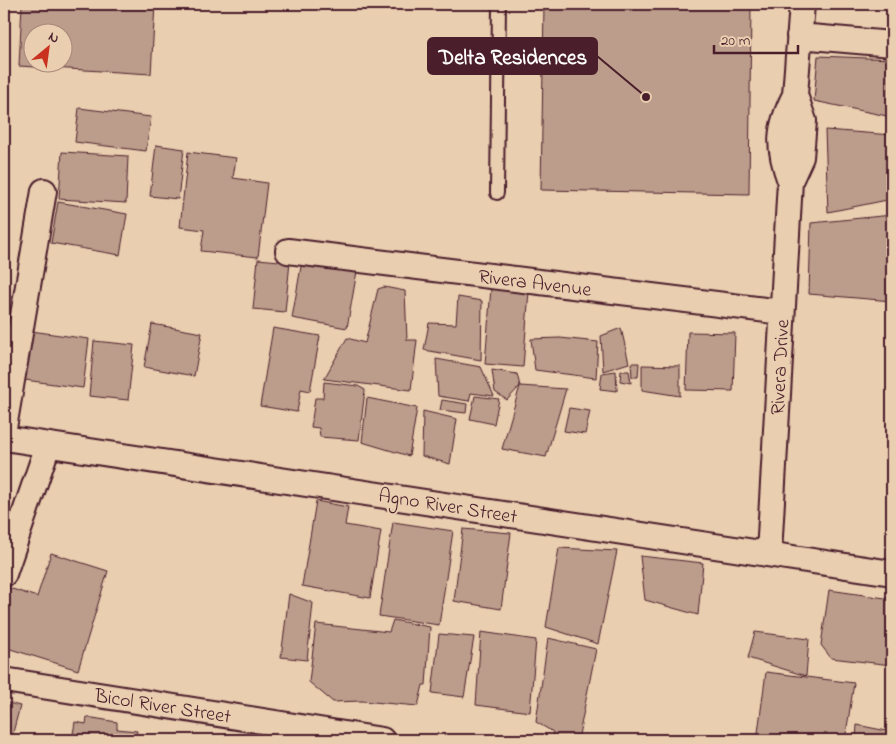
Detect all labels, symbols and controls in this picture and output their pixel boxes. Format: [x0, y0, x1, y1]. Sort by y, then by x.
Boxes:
north arrow [22, 22, 72, 72]
scale bar [714, 22, 797, 54]
text: N [44, 26, 63, 49]
text: 20 m [721, 30, 751, 52]
callout: Delta Residences [428, 38, 597, 74]
text: Delta Residences [438, 44, 588, 74]
street label: Rivera Avenue [476, 263, 593, 306]
street label: Rivera Drive [765, 319, 798, 416]
street label: Agno River Street [376, 482, 519, 534]
street label: Bicol River Street [91, 682, 233, 733]

